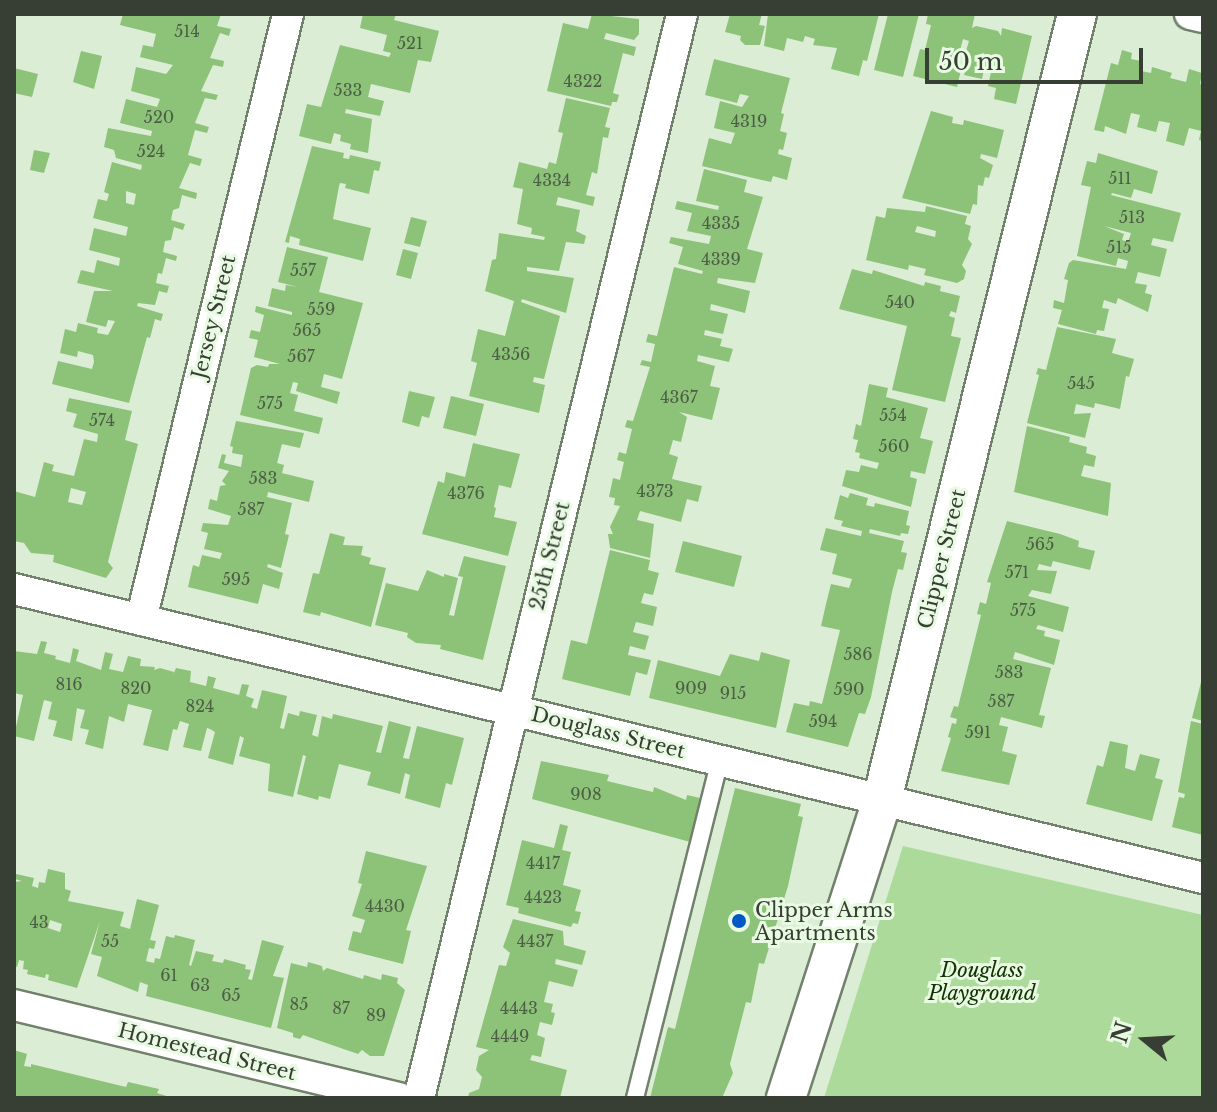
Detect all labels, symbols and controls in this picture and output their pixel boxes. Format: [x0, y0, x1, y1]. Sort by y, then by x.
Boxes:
house number: 514 [174, 21, 200, 41]
scale bar [929, 32, 1147, 82]
house number: 521 [397, 33, 423, 53]
text: 50 m [939, 47, 1002, 76]
house number: 4322 [564, 71, 602, 91]
house number: 533 [334, 80, 362, 100]
house number: 520 [144, 107, 174, 127]
house number: 4319 [731, 111, 767, 131]
house number: 524 [137, 141, 165, 161]
house number: 511 [1108, 168, 1132, 188]
house number: 4334 [533, 170, 571, 190]
house number: 513 [1119, 207, 1145, 227]
house number: 4335 [702, 213, 740, 233]
house number: 515 [1106, 237, 1132, 257]
house number: 4339 [701, 249, 741, 269]
street label: Jersey Street [187, 252, 241, 382]
house number: 557 [290, 260, 316, 280]
house number: 540 [885, 292, 915, 312]
house number: 559 [307, 299, 335, 319]
house number: 565 [293, 320, 321, 340]
house number: 4356 [492, 344, 530, 364]
house number: 567 [287, 346, 315, 366]
house number: 545 [1067, 373, 1095, 393]
house number: 4367 [660, 387, 698, 407]
house number: 575 [257, 393, 283, 413]
house number: 554 [879, 405, 907, 425]
house number: 574 [89, 410, 115, 430]
house number: 560 [879, 436, 909, 456]
house number: 583 [249, 468, 277, 488]
house number: 4373 [636, 481, 674, 501]
house number: 4376 [447, 483, 485, 503]
street label: Clipper Street [913, 487, 971, 631]
house number: 587 [238, 499, 264, 519]
street label: 25th Street [525, 499, 575, 613]
house number: 565 [1026, 534, 1054, 554]
house number: 571 [1005, 562, 1029, 582]
house number: 595 [222, 569, 250, 589]
house number: 575 [1010, 600, 1036, 620]
house number: 586 [843, 644, 873, 664]
house number: 583 [995, 662, 1023, 682]
house number: 816 [55, 674, 83, 694]
house number: 820 [121, 678, 151, 698]
house number: 909 [675, 678, 707, 698]
house number: 590 [834, 679, 864, 699]
house number: 915 [720, 683, 746, 703]
house number: 587 [988, 691, 1014, 711]
house number: 824 [186, 696, 214, 716]
street label: Douglass Street [529, 702, 687, 764]
house number: 594 [809, 711, 837, 731]
house number: 591 [965, 722, 991, 742]
house number: 908 [570, 784, 602, 804]
house number: 4417 [526, 853, 560, 873]
house number: 4423 [524, 887, 562, 907]
house number: 4430 [365, 896, 405, 916]
place label: Clipper Arms Apartments [755, 898, 894, 945]
house number: 43 [29, 912, 49, 932]
marker: Clipper Arms Apartments [730, 912, 748, 930]
house number: 55 [101, 931, 119, 951]
house number: 4437 [517, 931, 553, 951]
park label: Douglass Playground [928, 959, 1036, 1006]
house number: 61 [160, 965, 178, 985]
house number: 63 [190, 975, 210, 995]
house number: 65 [221, 985, 241, 1005]
house number: 85 [290, 994, 308, 1014]
house number: 87 [332, 998, 350, 1018]
house number: 4443 [500, 998, 538, 1018]
north arrow [1105, 1000, 1185, 1080]
house number: 89 [366, 1005, 386, 1025]
street label: Homestead Street [116, 1018, 298, 1086]
text: N [1106, 1018, 1138, 1046]
house number: 4449 [491, 1026, 529, 1046]

